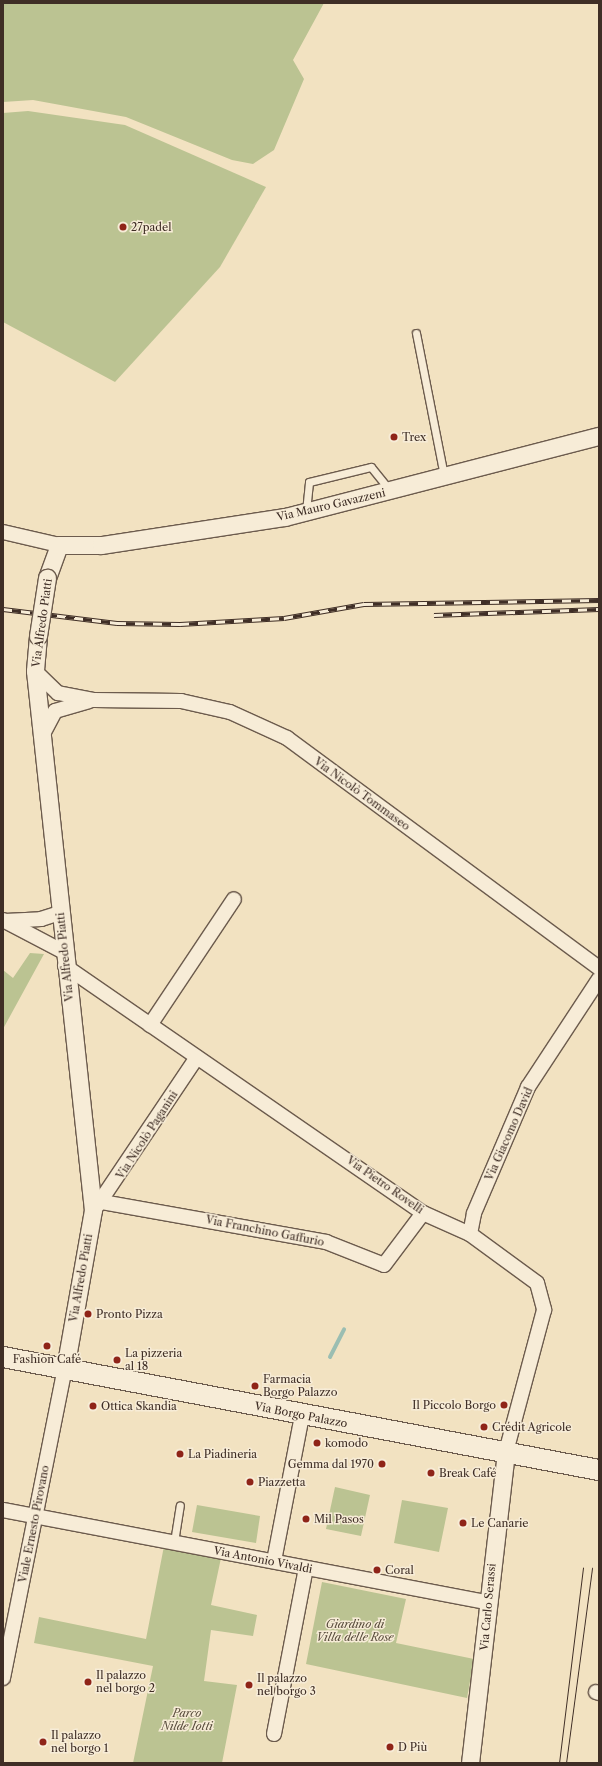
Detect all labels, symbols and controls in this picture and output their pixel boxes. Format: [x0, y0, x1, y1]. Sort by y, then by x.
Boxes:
place label: 27padel [131, 220, 171, 234]
marker: 27padel [118, 222, 128, 232]
place label: Trex [402, 430, 426, 444]
marker: Trex [389, 432, 399, 442]
street label: Via Mauro Gavazzeni [275, 486, 387, 524]
street label: Via Alfredo Piatti [29, 578, 55, 668]
street label: Via Nicolò Tommaseo [311, 755, 413, 833]
street label: Via Alfredo Piatti [54, 912, 76, 1002]
street label: Via Giacomo David [482, 1085, 536, 1183]
street label: Via Nicolò Paganini [113, 1088, 181, 1182]
street label: Via Pietro Rovelli [344, 1154, 426, 1216]
street label: Via Franchino Gaffurio [205, 1213, 325, 1249]
street label: Via Alfredo Piatti [67, 1233, 95, 1323]
place label: Pronto Pizza [96, 1307, 163, 1321]
marker: Pronto Pizza [83, 1309, 93, 1319]
marker: Fashion Café [42, 1341, 52, 1351]
place label: La pizzeria al 18 [125, 1347, 182, 1373]
place label: Fashion Café [13, 1352, 81, 1366]
marker: La pizzeria al 18 [112, 1355, 122, 1365]
place label: Farmacia Borgo Palazzo [263, 1373, 337, 1399]
marker: Farmacia Borgo Palazzo [250, 1381, 260, 1391]
place label: Il Piccolo Borgo [412, 1398, 496, 1412]
place label: Ottica Skandia [101, 1399, 177, 1413]
street label: Via Borgo Palazzo [253, 1400, 349, 1430]
marker: Il Piccolo Borgo [499, 1400, 509, 1410]
marker: Ottica Skandia [88, 1401, 98, 1411]
place label: Crédit Agricole [492, 1420, 572, 1434]
marker: Crédit Agricole [479, 1422, 489, 1432]
place label: komodo [325, 1436, 368, 1450]
marker: komodo [312, 1438, 322, 1448]
place label: La Piadineria [188, 1447, 257, 1461]
marker: La Piadineria [175, 1449, 185, 1459]
place label: Gemma dal 1970 [288, 1457, 374, 1471]
marker: Gemma dal 1970 [377, 1459, 387, 1469]
street label: Viale Ernesto Pirovano [16, 1464, 52, 1584]
place label: Break Café [439, 1466, 497, 1480]
marker: Break Café [426, 1468, 436, 1478]
place label: Piazzetta [258, 1475, 305, 1489]
marker: Piazzetta [245, 1477, 255, 1487]
place label: Mil Pasos [314, 1512, 364, 1526]
marker: Mil Pasos [301, 1514, 311, 1524]
place label: Le Canarie [471, 1516, 528, 1530]
marker: Le Canarie [458, 1518, 468, 1528]
street label: Via Antonio Vivaldi [212, 1544, 314, 1576]
place label: Coral [385, 1563, 414, 1577]
street label: Via Carlo Serassi [478, 1563, 498, 1651]
marker: Coral [372, 1565, 382, 1575]
park label: Giardino di Villa delle Rose [316, 1618, 394, 1644]
place label: Il palazzo nel borgo 2 [96, 1669, 155, 1695]
place label: Il palazzo nel borgo 3 [257, 1672, 316, 1698]
marker: Il palazzo nel borgo 2 [83, 1677, 93, 1687]
marker: Il palazzo nel borgo 3 [244, 1680, 254, 1690]
park label: Parco Nilde Iotti [161, 1707, 213, 1733]
place label: Il palazzo nel borgo 1 [51, 1729, 108, 1755]
marker: Il palazzo nel borgo 1 [38, 1737, 48, 1747]
place label: D Più [398, 1740, 427, 1754]
marker: D Più [385, 1742, 395, 1752]

